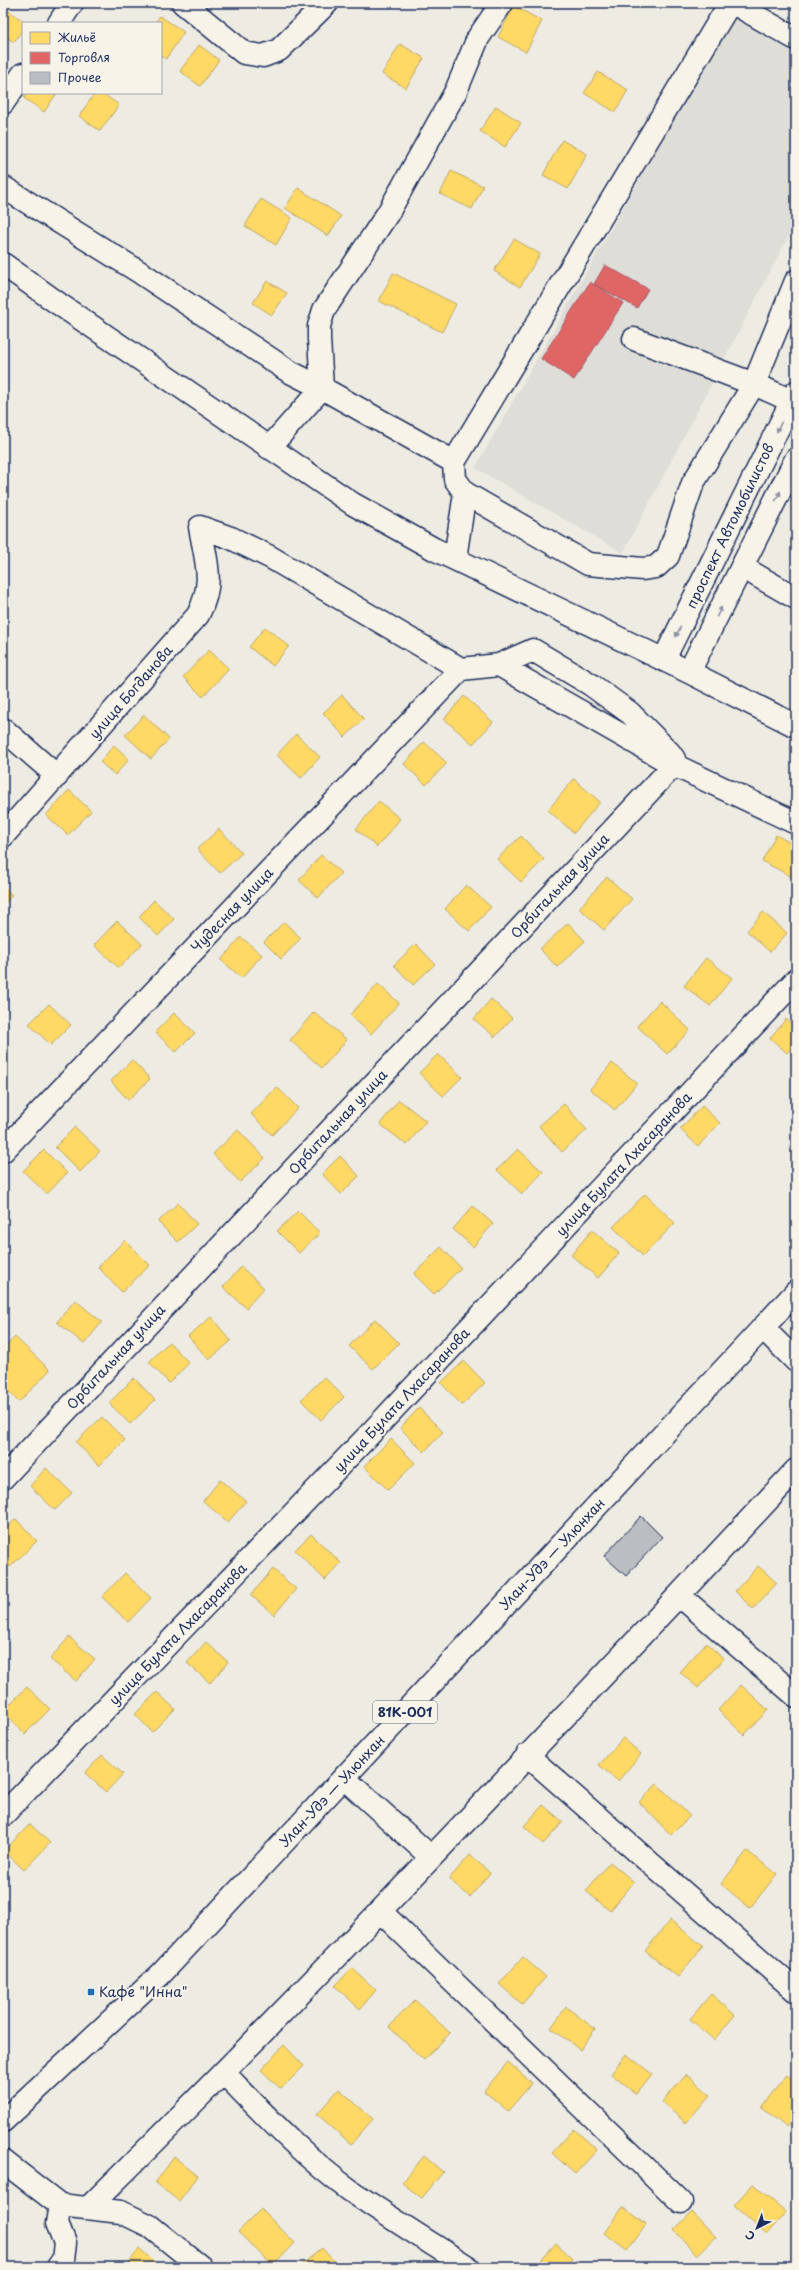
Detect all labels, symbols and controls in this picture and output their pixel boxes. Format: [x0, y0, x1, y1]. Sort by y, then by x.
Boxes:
legend [22, 22, 162, 94]
text: Жильё [57, 28, 96, 46]
text: Торговля [58, 48, 110, 66]
text: Прочее [58, 68, 102, 86]
one-way arrow [776, 421, 782, 433]
street label: проспект Автомобилистов [680, 440, 779, 612]
one-way arrow [774, 490, 781, 501]
one-way arrow [716, 606, 722, 618]
one-way arrow [675, 626, 681, 637]
street label: улица Богданова [84, 640, 178, 743]
street label: Орбитальная улица [505, 828, 614, 943]
street label: Чудесная улица [185, 862, 278, 957]
street label: Орбитальная улица [283, 1064, 392, 1179]
street label: улица Булата Лхасаранова [551, 1087, 697, 1241]
street label: Орбитальная улица [61, 1299, 170, 1414]
street label: улица Булата Лхасаранова [329, 1323, 475, 1477]
street label: Улан-Удэ — Улюнхан [494, 1493, 609, 1614]
street label: улица Булата Лхасаранова [104, 1558, 252, 1710]
road number: 81К-001 [373, 1701, 437, 1723]
street label: Улан-Удэ — Улюнхан [274, 1730, 389, 1851]
place label: Кафе "Инна" [99, 1981, 187, 2002]
marker: Кафе "Инна" [86, 1987, 96, 1997]
north arrow [737, 2208, 777, 2248]
text: С [741, 2227, 759, 2245]

